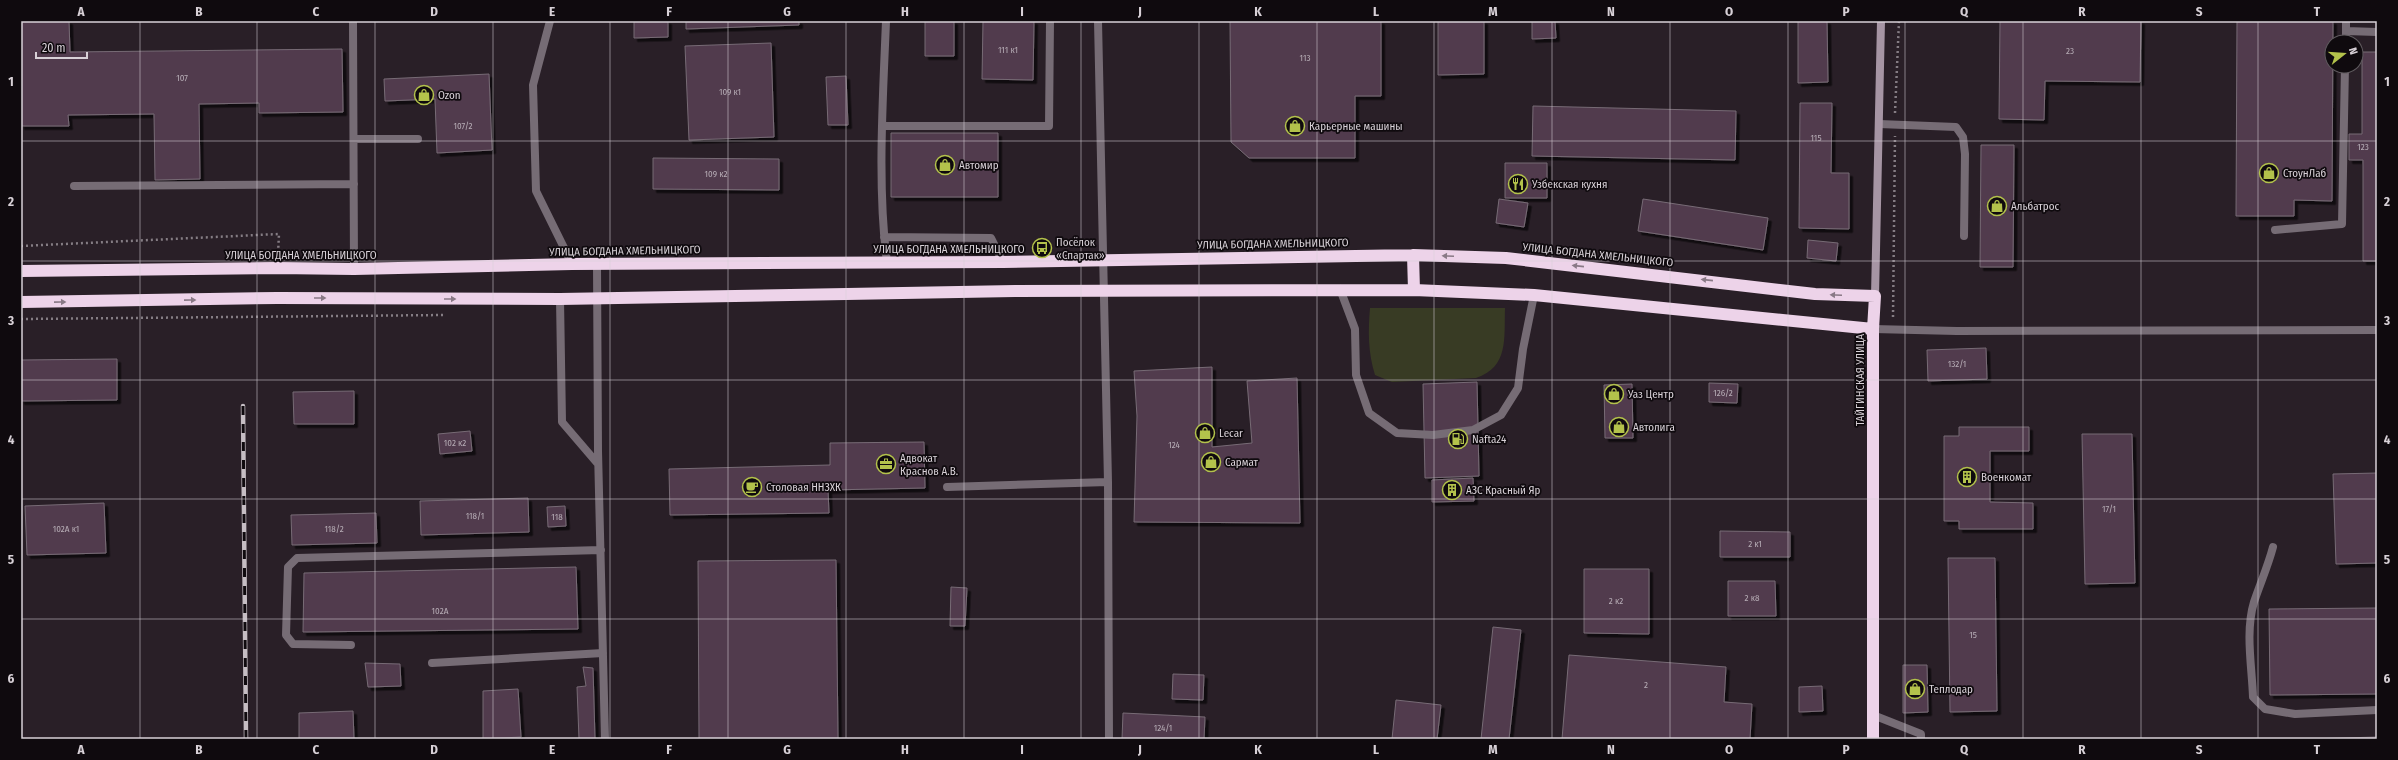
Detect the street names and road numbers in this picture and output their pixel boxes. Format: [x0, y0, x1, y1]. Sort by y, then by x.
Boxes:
street label: УЛИЦА БОГДАНА ХМЕЛЬНИЦКОГО [1196, 236, 1349, 252]
street label: УЛИЦА БОГДАНА ХМЕЛЬНИЦКОГО [1521, 241, 1674, 269]
street label: УЛИЦА БОГДАНА ХМЕЛЬНИЦКОГО [548, 243, 701, 259]
street label: УЛИЦА БОГДАНА ХМЕЛЬНИЦКОГО [872, 243, 1025, 256]
street label: УЛИЦА БОГДАНА ХМЕЛЬНИЦКОГО [224, 249, 377, 262]
street label: ТАЙГИНСКАЯ УЛИЦА [1854, 334, 1867, 426]

